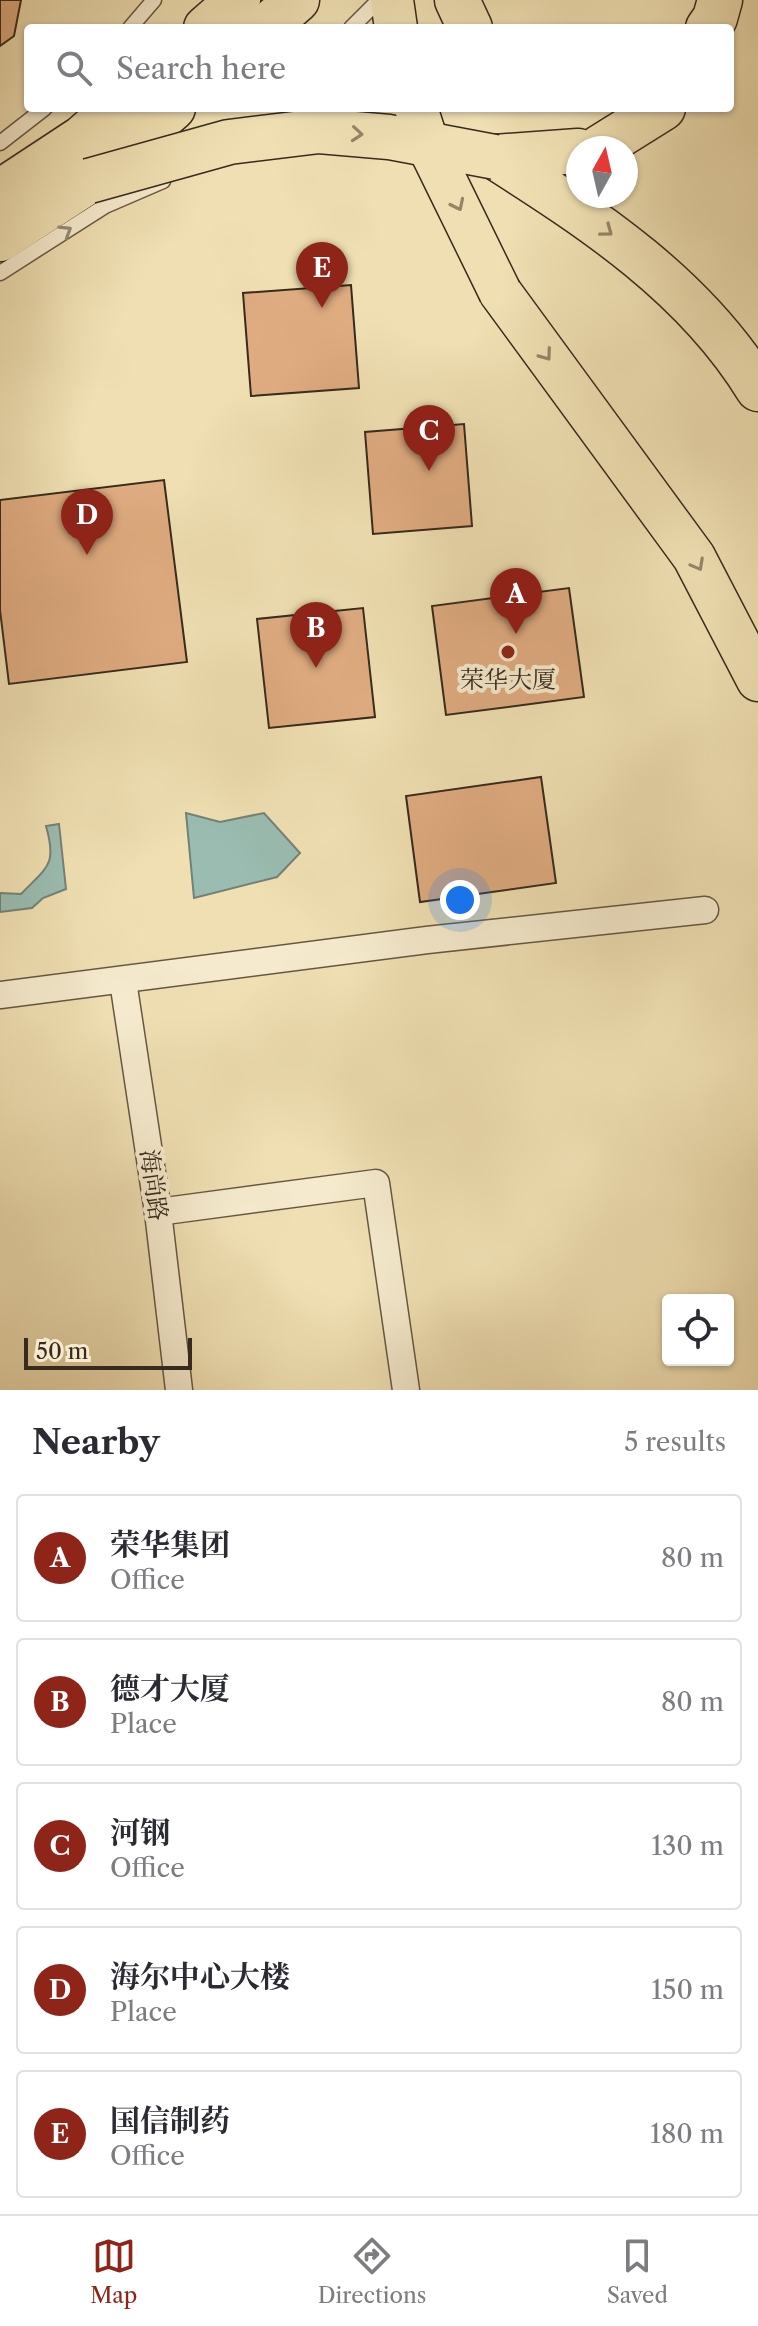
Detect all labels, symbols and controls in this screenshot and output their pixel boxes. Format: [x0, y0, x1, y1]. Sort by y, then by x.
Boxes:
search box [24, 24, 734, 112]
icon: search [52, 46, 96, 90]
text: Search here [116, 50, 286, 87]
one-way arrow [351, 125, 364, 142]
north arrow [566, 136, 638, 208]
one-way arrow [448, 197, 464, 212]
one-way arrow [598, 221, 613, 235]
one-way arrow [57, 225, 71, 240]
pin: E [296, 242, 348, 308]
one-way arrow [536, 346, 550, 360]
pin: C [403, 405, 455, 471]
pin: D [61, 489, 113, 555]
one-way arrow [688, 556, 704, 571]
pin: A [490, 568, 542, 634]
pin: B [290, 602, 342, 668]
marker: 荣华大厦 [499, 643, 517, 661]
place label: 荣华大厦 [460, 665, 556, 694]
your location [440, 880, 480, 920]
street label: 海尚路 [135, 1147, 173, 1223]
map controls [662, 1294, 734, 1366]
button: locate [662, 1294, 734, 1366]
scale bar [24, 1334, 192, 1370]
text: 50 m [36, 1338, 88, 1365]
text: Nearby [32, 1421, 160, 1463]
text: 5 results [624, 1426, 726, 1458]
text: 荣华集团 [110, 1526, 230, 1563]
text: A [50, 1542, 70, 1574]
text: 80 m [661, 1542, 724, 1574]
text: Office [110, 1564, 185, 1596]
text: 德才大厦 [110, 1670, 230, 1707]
text: B [50, 1686, 70, 1718]
text: 80 m [661, 1686, 724, 1718]
text: Place [110, 1708, 177, 1740]
text: 河钢 [110, 1814, 170, 1851]
text: C [50, 1830, 70, 1862]
text: 130 m [651, 1830, 724, 1862]
text: Office [110, 1852, 185, 1884]
text: 海尔中心大楼 [110, 1958, 290, 1995]
text: D [49, 1974, 71, 2006]
text: 150 m [651, 1974, 724, 2006]
text: Place [110, 1996, 177, 2028]
text: 国信制药 [110, 2102, 230, 2139]
text: E [51, 2118, 69, 2150]
text: 180 m [650, 2118, 724, 2150]
text: Office [110, 2140, 185, 2172]
tab: Map [90, 2234, 137, 2309]
tab: Directions [318, 2234, 426, 2309]
tab: Saved [607, 2234, 668, 2309]

